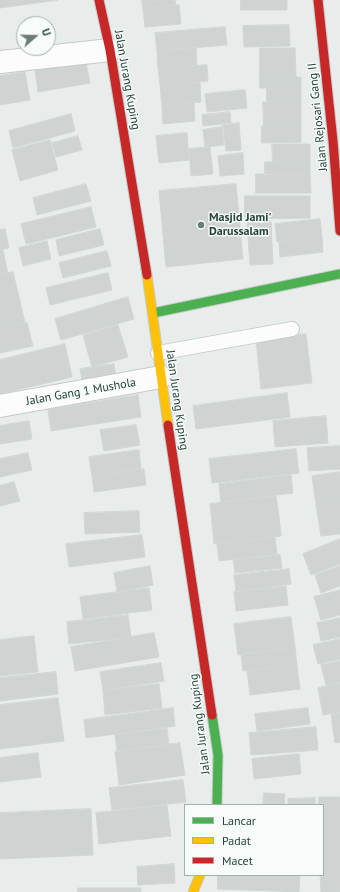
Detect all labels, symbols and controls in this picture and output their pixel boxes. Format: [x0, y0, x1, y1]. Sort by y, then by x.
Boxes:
north arrow [16, 16, 56, 56]
text: U [39, 27, 54, 38]
street label: Jalan Jurang Kuping [111, 29, 143, 131]
street label: Jalan Rejosari Gang II [305, 62, 331, 172]
place label: Masjid Jami' Darussalam [209, 211, 271, 239]
marker: Masjid Jami' Darussalam [196, 220, 206, 230]
street label: Jalan Jurang Kuping [163, 349, 191, 451]
street label: Jalan Gang 1 Mushola [25, 375, 137, 409]
street label: Jalan Jurang Kuping [187, 673, 213, 775]
legend [184, 804, 324, 876]
text: Lancar [222, 813, 256, 828]
text: Padat [222, 833, 251, 848]
text: Macet [222, 853, 253, 868]

